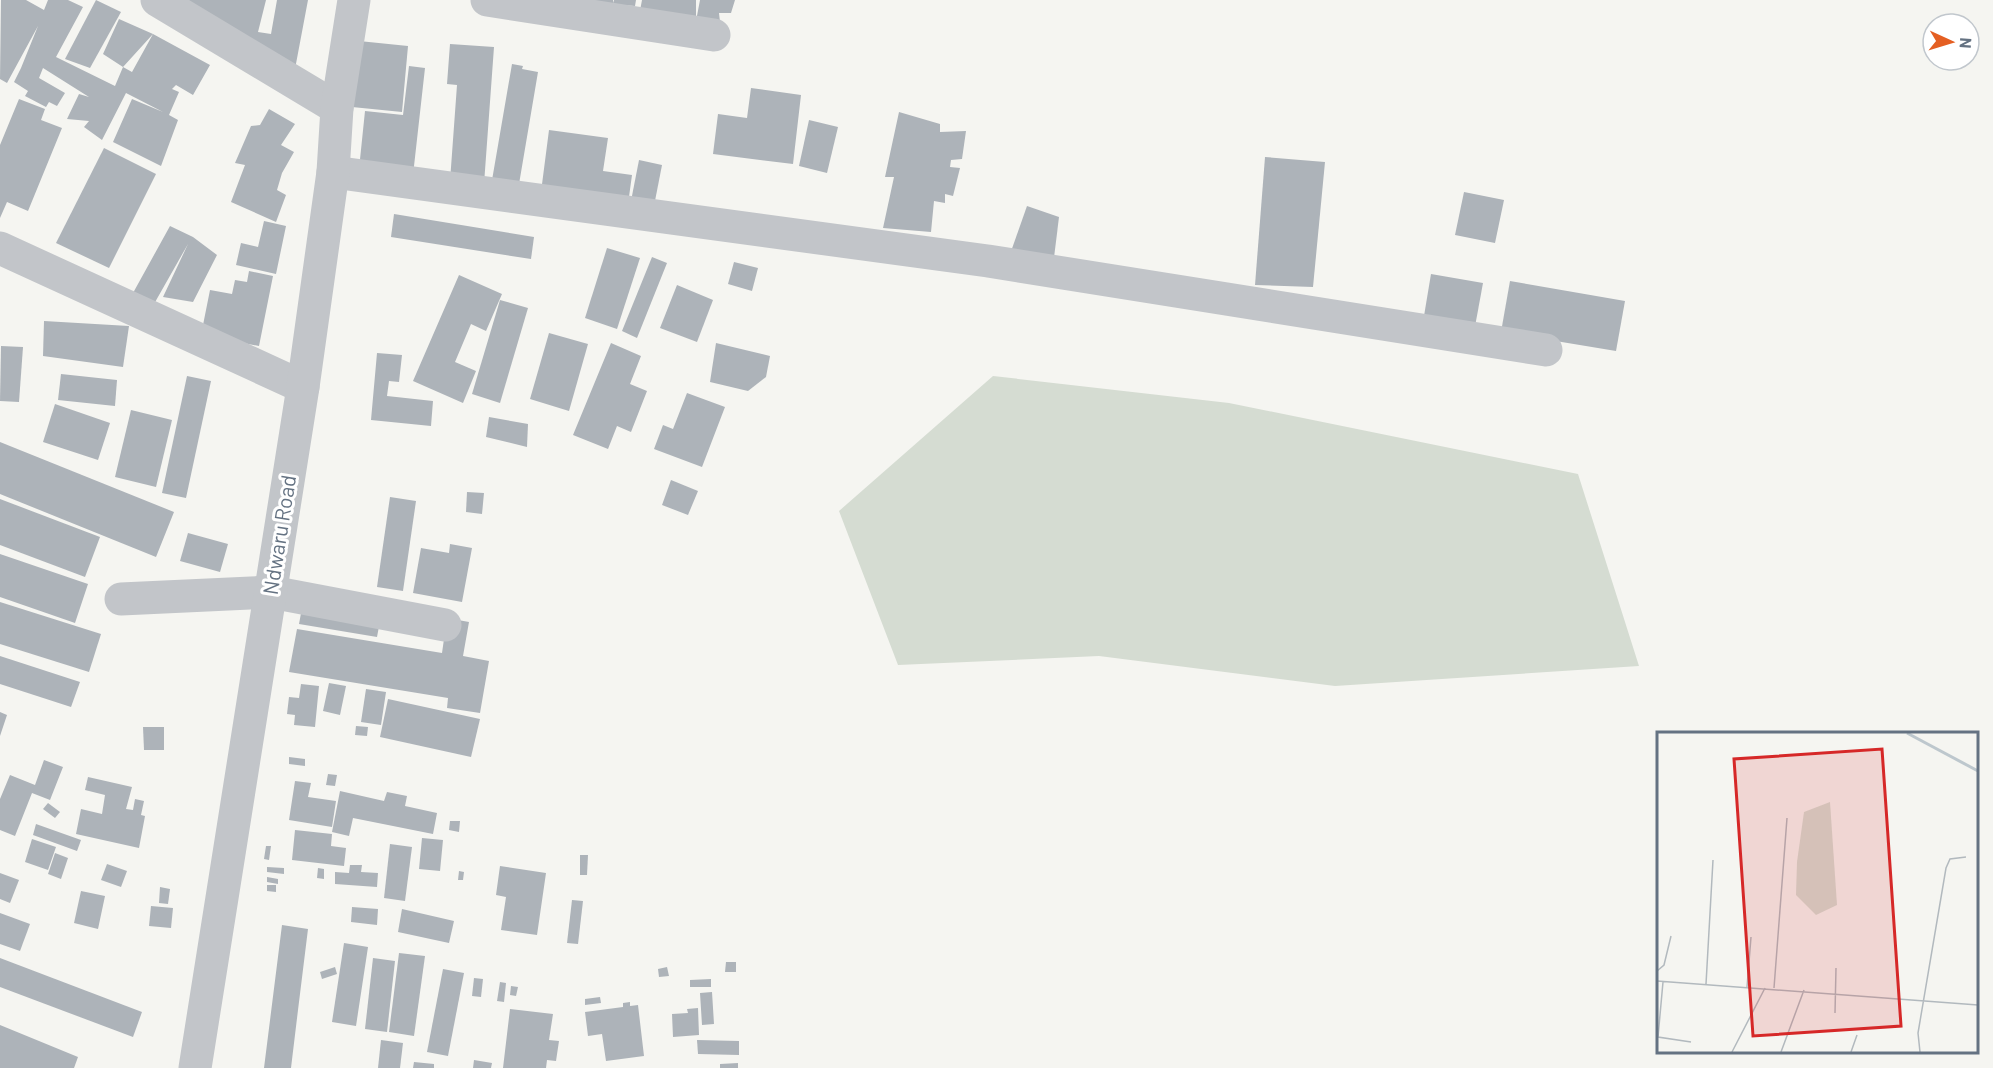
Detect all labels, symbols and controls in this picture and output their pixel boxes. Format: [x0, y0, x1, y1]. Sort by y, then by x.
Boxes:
north arrow [1921, 12, 1981, 72]
text: N [1957, 37, 1976, 49]
street label: Ndwaru Road [257, 473, 300, 596]
inset map [1657, 732, 1978, 1053]

